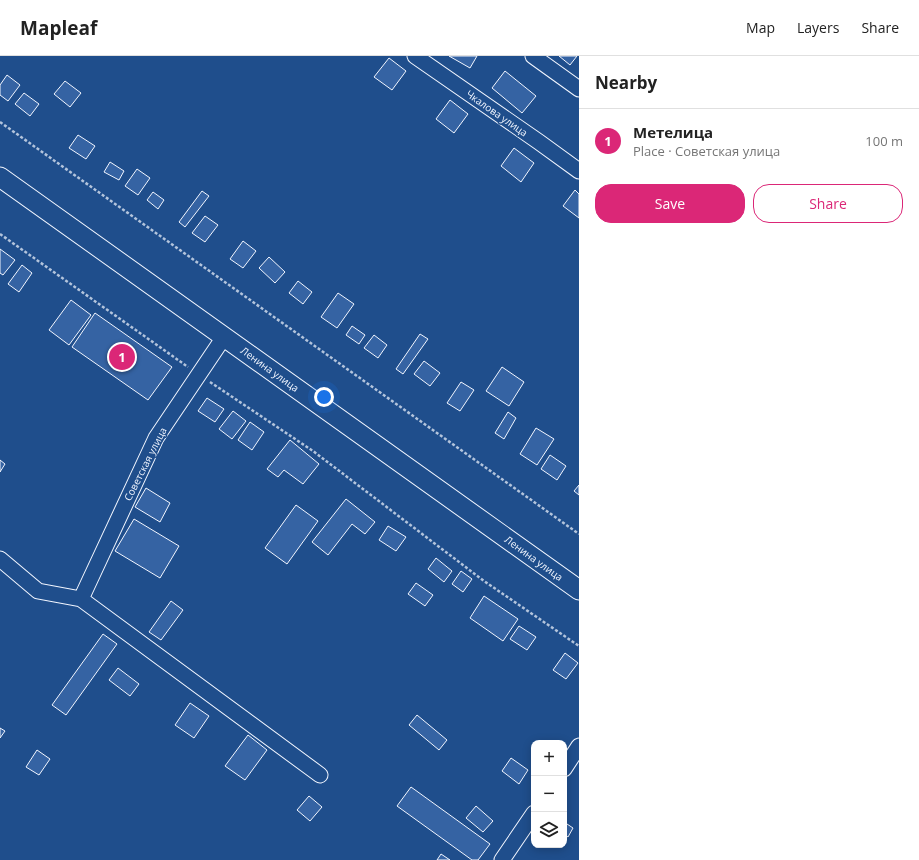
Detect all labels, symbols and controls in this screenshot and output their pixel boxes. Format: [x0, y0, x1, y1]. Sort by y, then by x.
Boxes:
text: Mapleaf [20, 15, 97, 41]
text: Map [746, 18, 775, 37]
text: Layers [797, 18, 839, 37]
text: Share [861, 18, 899, 37]
text: Nearby [595, 71, 657, 94]
street label: Чкалова улица [463, 87, 531, 139]
text: Метелица [633, 122, 713, 142]
text: 1 [604, 132, 612, 150]
text: 100 m [865, 132, 903, 150]
text: Place · Советская улица [633, 142, 780, 160]
button: Save [595, 184, 745, 223]
button: Share [753, 184, 903, 223]
pin: 1 [109, 342, 135, 372]
street label: Ленина улица [238, 343, 302, 395]
your location [314, 387, 334, 407]
street label: Советская улица [120, 425, 170, 503]
street label: Ленина улица [502, 532, 566, 584]
map controls [531, 740, 567, 848]
button: + [531, 740, 567, 776]
button: − [531, 776, 567, 812]
button: layers [531, 812, 567, 848]

